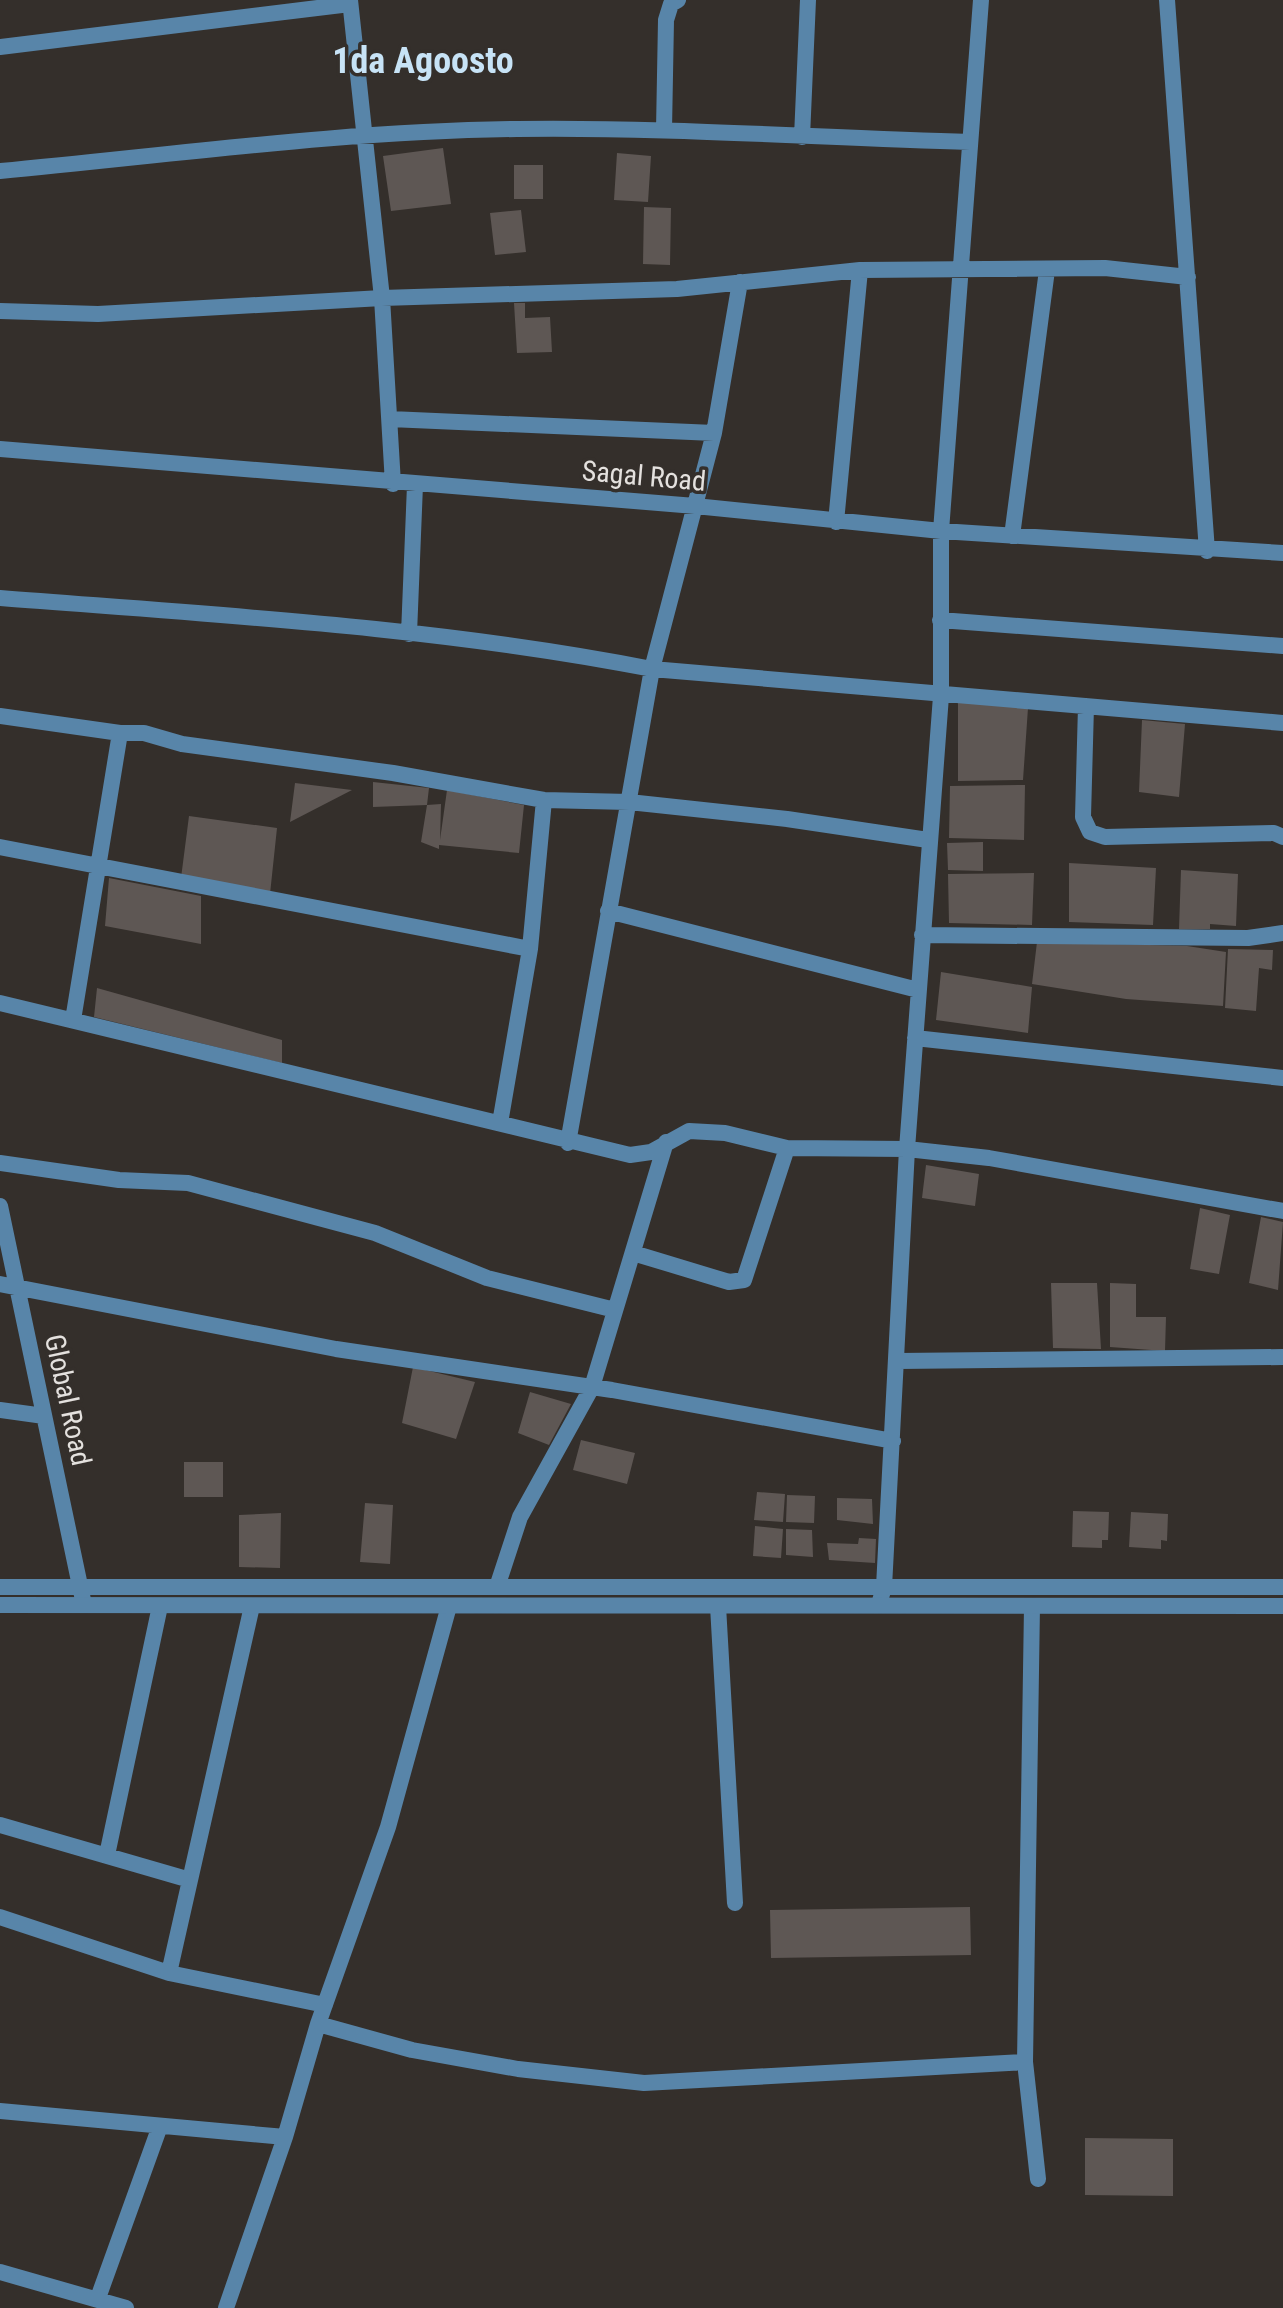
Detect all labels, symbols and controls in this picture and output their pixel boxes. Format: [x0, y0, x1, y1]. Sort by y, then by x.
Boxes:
district label: 1da Agoosto [332, 40, 514, 82]
street label: Sagal Road [581, 454, 707, 498]
street label: Global Road [38, 1331, 98, 1469]

